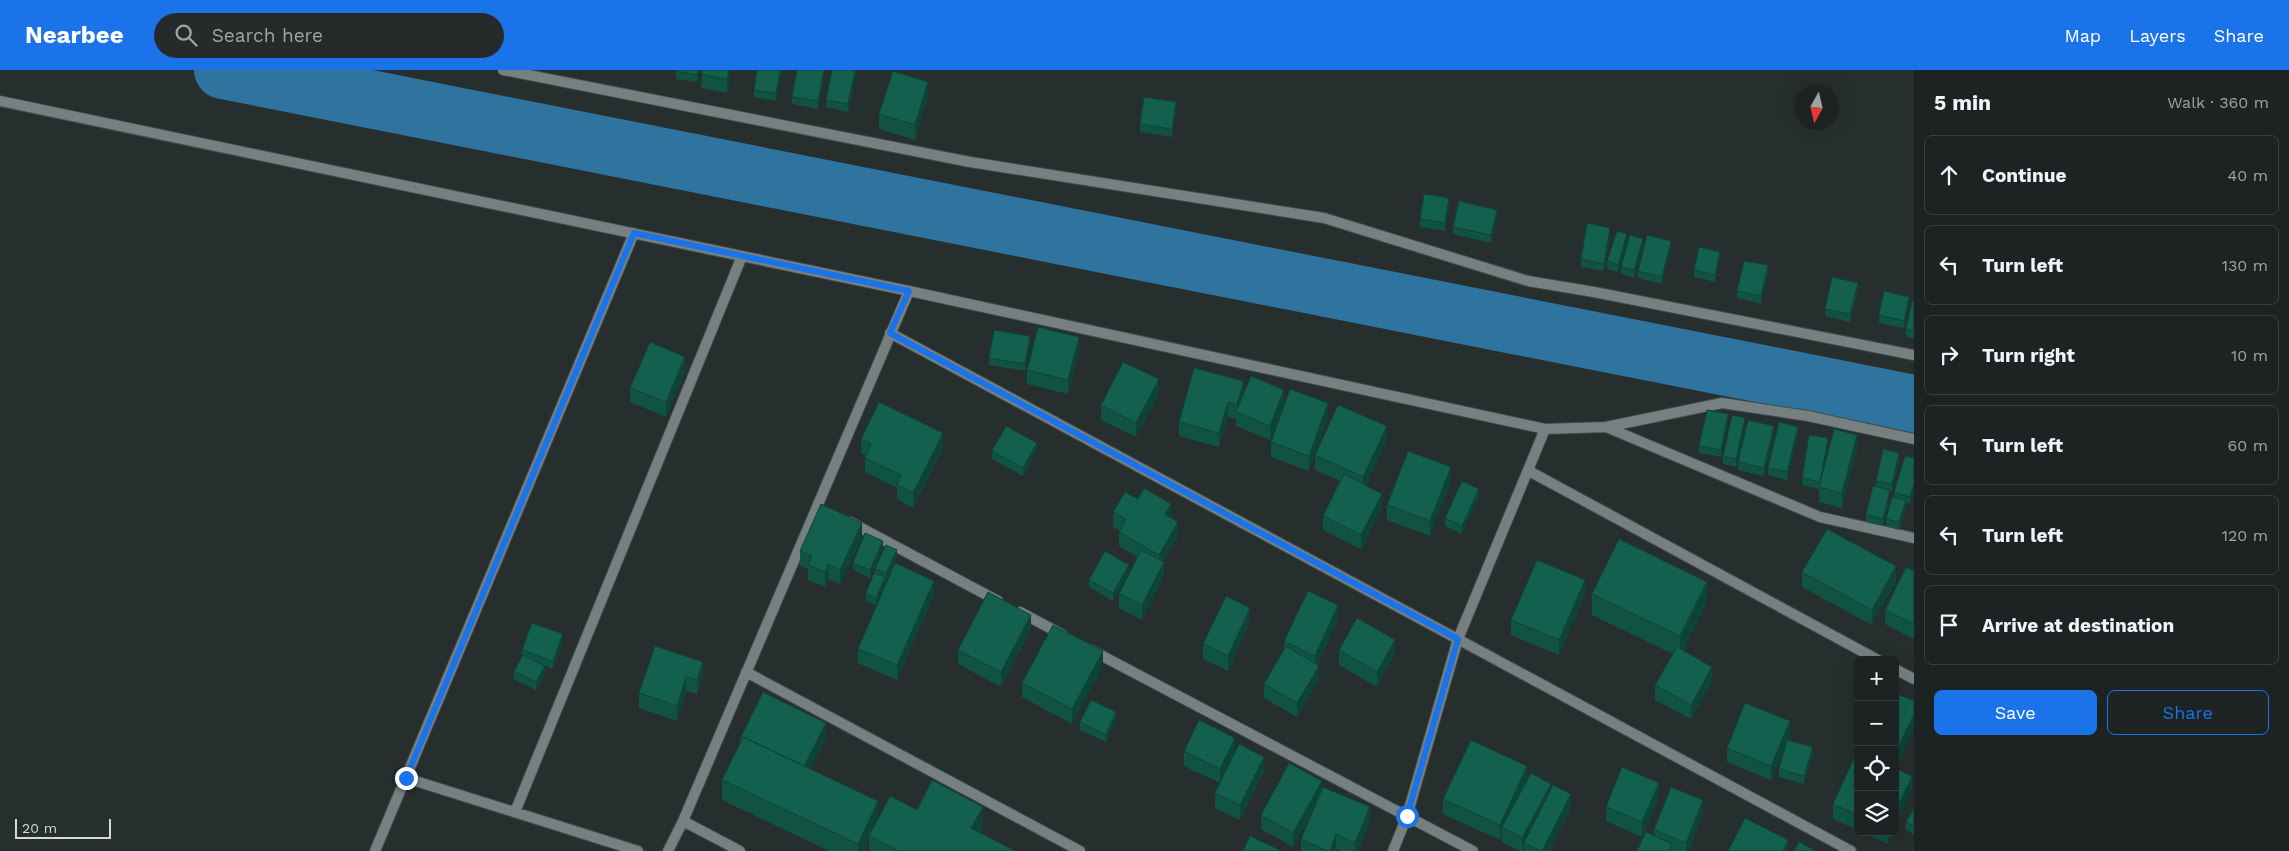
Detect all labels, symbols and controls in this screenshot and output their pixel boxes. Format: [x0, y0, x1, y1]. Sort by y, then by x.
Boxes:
search box [154, 13, 504, 58]
text: Nearbee [25, 21, 124, 49]
icon: search [172, 21, 200, 49]
text: Search here [212, 24, 323, 47]
text: Map [2064, 25, 2101, 46]
text: Layers [2129, 25, 2186, 46]
text: Share [2214, 25, 2264, 46]
north arrow [1794, 85, 1839, 130]
text: 5 min [1934, 90, 1991, 115]
text: Walk · 360 m [2167, 93, 2269, 112]
icon: ahead [1935, 161, 1963, 189]
text: Continue [1982, 164, 2066, 187]
text: 40 m [2228, 166, 2268, 185]
icon: left [1935, 251, 1963, 279]
text: Turn left [1982, 254, 2063, 277]
text: 130 m [2222, 256, 2268, 275]
icon: right [1935, 341, 1963, 369]
text: Turn right [1982, 344, 2075, 367]
text: 10 m [2231, 346, 2268, 365]
icon: left [1935, 431, 1963, 459]
text: Turn left [1982, 434, 2063, 457]
text: 60 m [2228, 436, 2268, 455]
icon: left [1935, 521, 1963, 549]
text: Turn left [1982, 524, 2063, 547]
text: 120 m [2222, 526, 2268, 545]
icon: arrive [1935, 611, 1963, 639]
text: Arrive at destination [1982, 614, 2174, 637]
map controls [1854, 656, 1899, 836]
button: + [1854, 656, 1899, 701]
button: Save [1934, 690, 2097, 735]
button: Share [2107, 690, 2269, 735]
button: − [1854, 701, 1899, 746]
button: locate [1854, 746, 1899, 791]
route end [395, 767, 418, 790]
button: layers [1854, 791, 1899, 836]
route start [1396, 805, 1419, 828]
scale bar [15, 816, 111, 839]
text: 20 m [22, 820, 57, 836]

